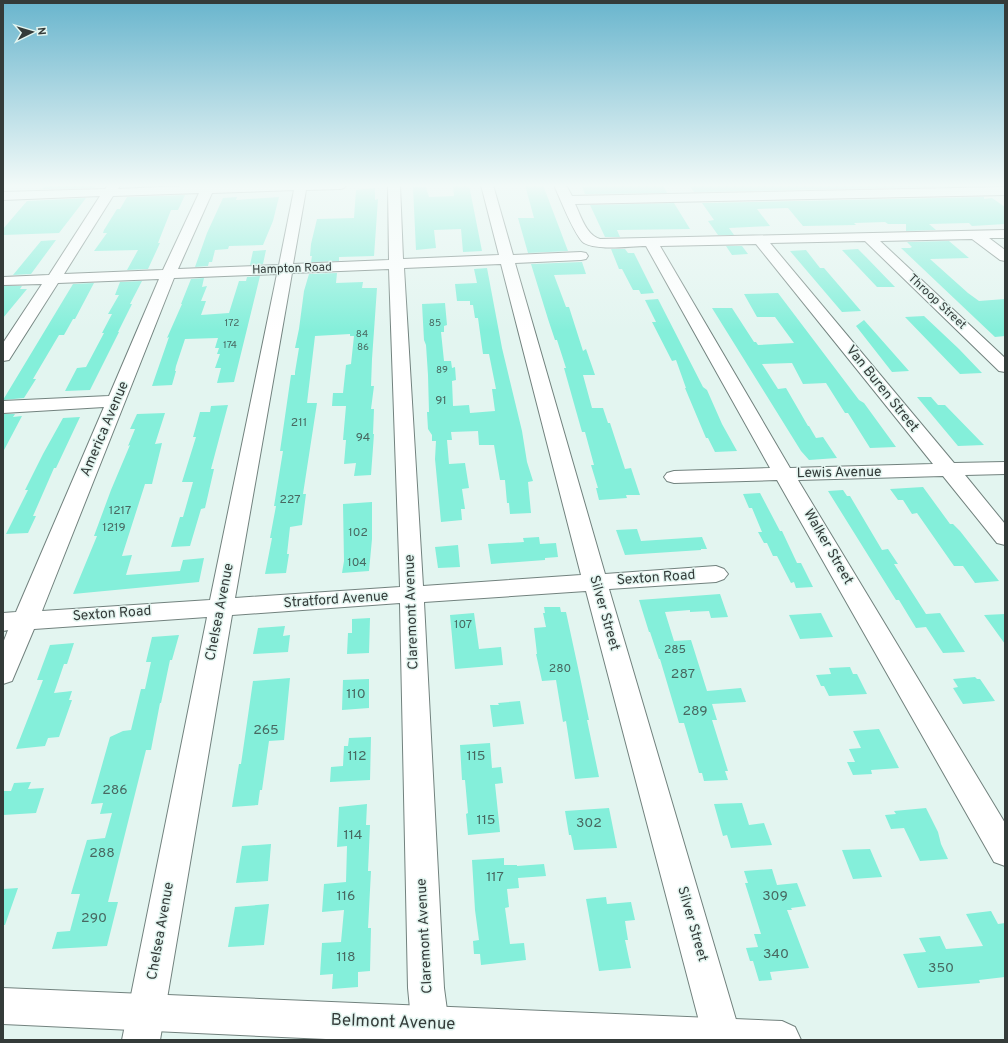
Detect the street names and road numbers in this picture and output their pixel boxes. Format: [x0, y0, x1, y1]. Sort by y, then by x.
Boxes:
street label: Hampton Road [252, 260, 332, 278]
street label: Throop Street [904, 271, 970, 333]
street label: Van Buren Street [842, 342, 922, 436]
street label: America Avenue [77, 379, 133, 479]
street label: Lewis Avenue [796, 464, 882, 482]
street label: Walker Street [800, 506, 856, 588]
street label: Claremont Avenue [401, 554, 423, 670]
street label: Chelsea Avenue [202, 562, 238, 662]
street label: Sexton Road [616, 567, 696, 589]
street label: Silver Street [585, 573, 623, 653]
street label: Stratford Avenue [283, 588, 389, 612]
street label: Sexton Road [72, 603, 152, 625]
street label: Claremont Avenue [413, 878, 437, 994]
street label: Chelsea Avenue [144, 881, 178, 981]
street label: Silver Street [673, 884, 711, 964]
street label: Belmont Avenue [330, 1010, 456, 1036]

